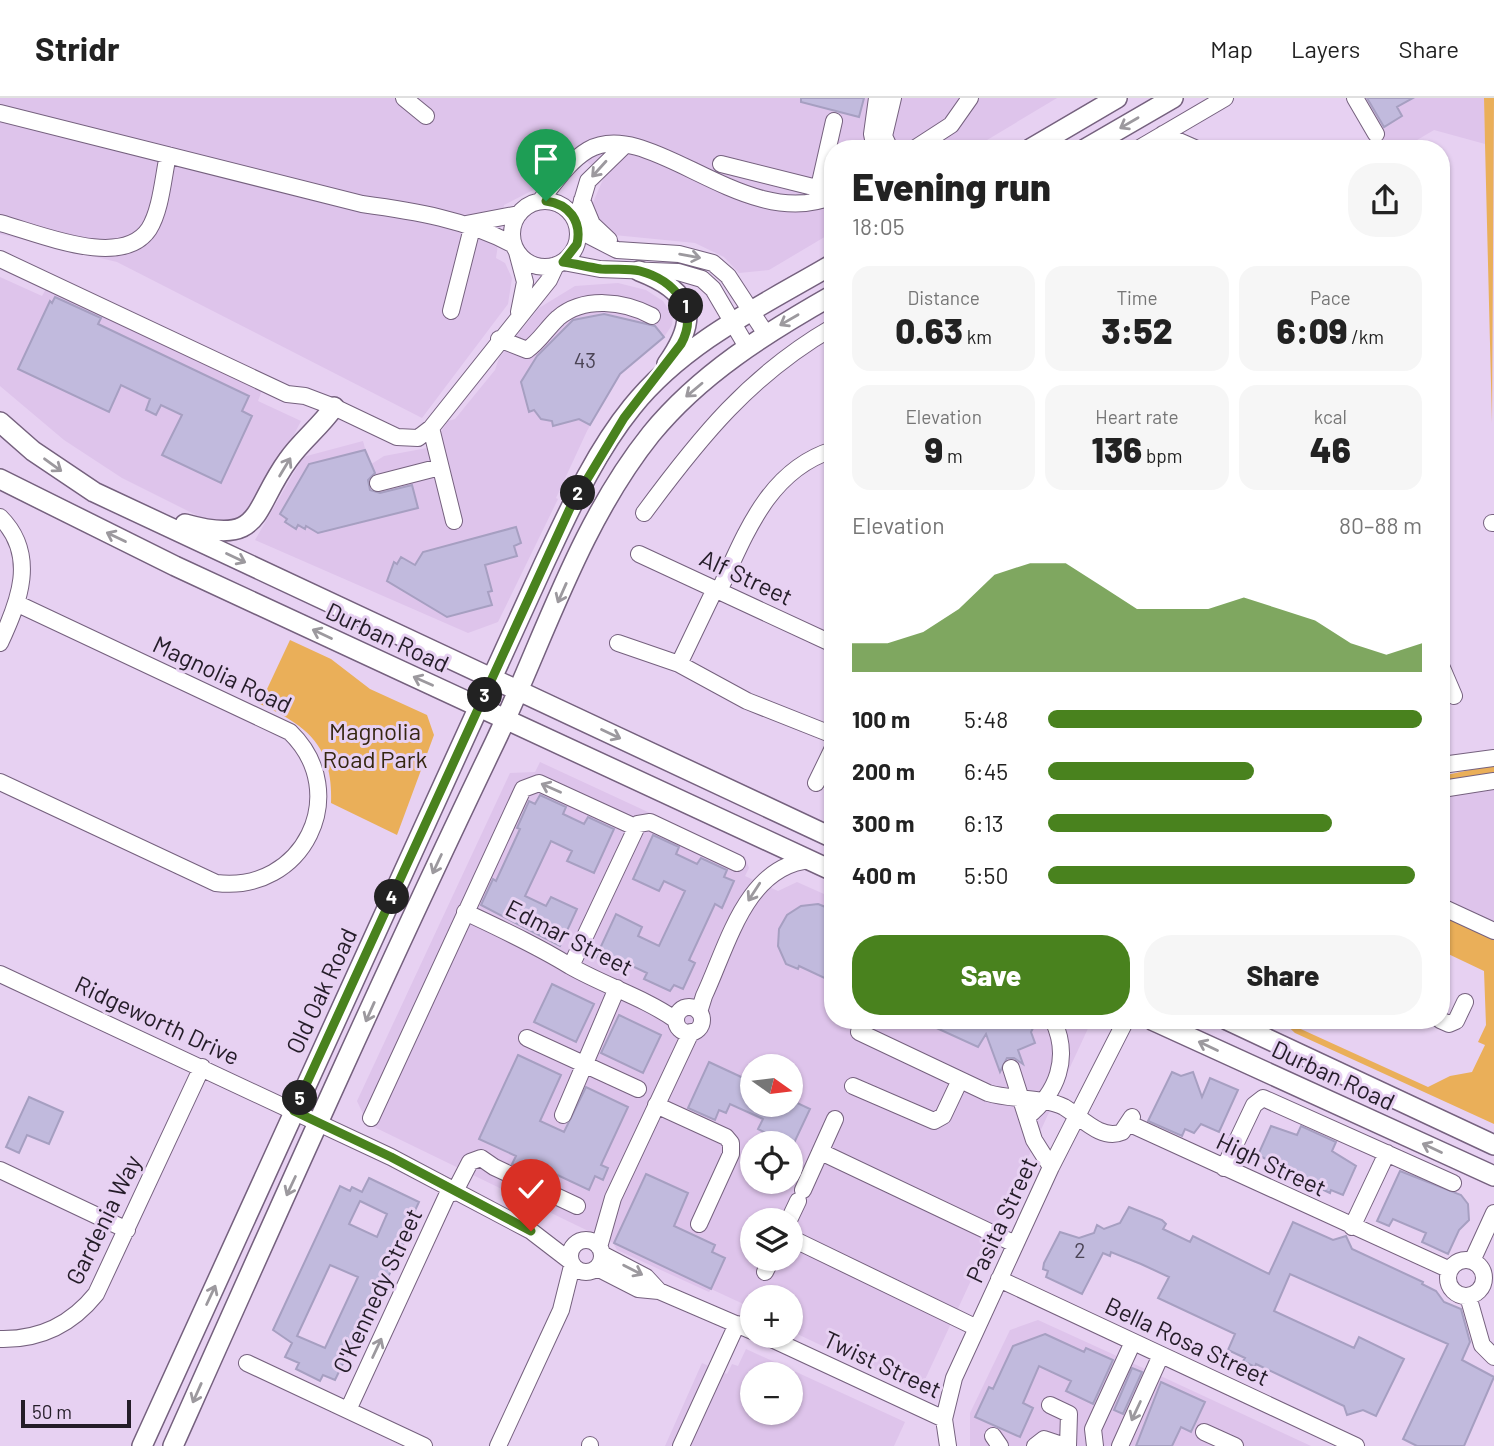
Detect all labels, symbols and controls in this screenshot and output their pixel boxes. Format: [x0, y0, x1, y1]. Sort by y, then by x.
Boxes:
text: Stridr [35, 28, 120, 68]
text: Map [1210, 34, 1253, 63]
text: Layers [1291, 34, 1360, 63]
text: Share [1398, 34, 1459, 63]
one-way arrow [1119, 117, 1139, 131]
pin [516, 129, 576, 201]
icon: arrive [527, 140, 565, 178]
one-way arrow [590, 160, 607, 177]
text: Evening run [852, 163, 1051, 209]
button: share [1348, 163, 1422, 237]
text: 18:05 [852, 212, 905, 240]
one-way arrow [678, 250, 701, 263]
text: Distance [907, 286, 980, 309]
text: Time [1116, 286, 1158, 309]
text: Pace [1310, 286, 1351, 309]
pin: 1 [668, 288, 704, 324]
text: 1 [682, 294, 689, 317]
text: 0.63 [895, 309, 963, 351]
text: 3:52 [1101, 309, 1173, 351]
text: 6:09 [1277, 309, 1347, 351]
one-way arrow [780, 313, 800, 327]
text: km [963, 325, 992, 348]
text: /km [1347, 325, 1384, 348]
house number: 43 [574, 347, 596, 372]
one-way arrow [685, 382, 703, 398]
text: Elevation [905, 405, 982, 428]
text: Heart rate [1095, 405, 1179, 428]
text: kcal [1314, 405, 1347, 428]
text: 9 [925, 428, 943, 470]
text: 136 [1091, 428, 1142, 470]
text: 46 [1310, 428, 1351, 470]
text: m [943, 444, 963, 467]
text: bpm [1142, 444, 1183, 467]
one-way arrow [43, 458, 61, 473]
one-way arrow [278, 458, 292, 478]
pin: 2 [560, 476, 596, 510]
text: 2 [572, 481, 583, 504]
text: Elevation [852, 511, 945, 539]
text: 80–88 m [1339, 511, 1422, 539]
one-way arrow [106, 529, 127, 543]
street label: Alf Street [696, 543, 798, 611]
one-way arrow [225, 552, 246, 565]
one-way arrow [555, 582, 568, 603]
street label: Durban Road [322, 596, 454, 678]
one-way arrow [312, 627, 333, 641]
street label: Magnolia Road [149, 629, 297, 718]
one-way arrow [413, 674, 434, 687]
pin: 3 [468, 678, 503, 712]
text: 3 [479, 683, 490, 706]
text: 100 m [852, 705, 910, 733]
text: 5:48 [964, 705, 1008, 733]
park label: Magnolia Road Park [322, 716, 428, 773]
one-way arrow [600, 728, 621, 741]
text: 200 m [852, 757, 915, 785]
text: 6:45 [964, 757, 1008, 785]
one-way arrow [541, 781, 562, 794]
text: 300 m [852, 809, 914, 837]
text: 6:13 [964, 809, 1004, 837]
one-way arrow [430, 853, 443, 874]
text: 400 m [852, 861, 916, 889]
text: 5:50 [964, 861, 1008, 889]
pin: 4 [374, 880, 410, 914]
one-way arrow [747, 882, 762, 901]
text: 4 [386, 885, 397, 908]
street label: Edmar Street [501, 892, 638, 981]
street label: Old Oak Road [279, 923, 362, 1058]
button: Save [852, 935, 1130, 1015]
button: Share [1144, 935, 1422, 1015]
street label: Ridgeworth Drive [71, 969, 245, 1070]
one-way arrow [363, 1001, 376, 1022]
street label: Durban Road [1268, 1034, 1400, 1116]
one-way arrow [1198, 1039, 1219, 1052]
north arrow [740, 1054, 803, 1116]
map controls [740, 1054, 803, 1425]
pin: 5 [282, 1080, 318, 1116]
text: 5 [294, 1086, 305, 1109]
street label: High Street [1212, 1126, 1331, 1202]
button: locate [740, 1131, 803, 1194]
one-way arrow [1422, 1141, 1443, 1154]
street label: Gardenia Way [59, 1150, 146, 1289]
street label: Pasita Street [959, 1152, 1042, 1287]
pin [501, 1159, 561, 1231]
icon: check [512, 1170, 550, 1208]
one-way arrow [284, 1175, 297, 1196]
street label: O'Kennedy Street [326, 1203, 427, 1377]
button: layers [740, 1208, 803, 1271]
house number: 2 [1074, 1237, 1086, 1262]
one-way arrow [622, 1263, 643, 1277]
one-way arrow [205, 1285, 218, 1306]
button: + [740, 1285, 803, 1348]
street label: Bella Rosa Street [1101, 1290, 1274, 1391]
street label: Twist Street [819, 1324, 946, 1404]
one-way arrow [370, 1338, 384, 1359]
button: − [740, 1362, 803, 1425]
one-way arrow [190, 1382, 203, 1403]
scale bar [21, 1397, 131, 1429]
text: 50 m [32, 1400, 72, 1423]
one-way arrow [1129, 1400, 1142, 1421]

